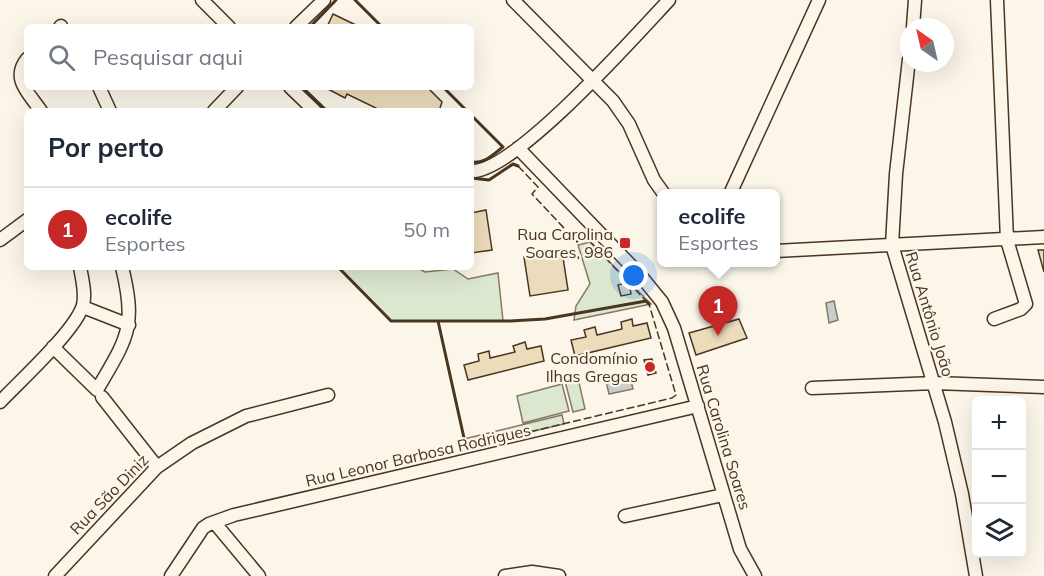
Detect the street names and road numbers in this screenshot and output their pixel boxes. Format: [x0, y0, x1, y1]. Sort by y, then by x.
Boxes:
street label: Rua Antônio João [902, 249, 958, 379]
street label: Rua Carolina Soares [692, 362, 756, 512]
street label: Rua Leonor Barbosa Rodrigues [303, 419, 533, 491]
street label: Rua São Diniz [66, 450, 152, 538]

